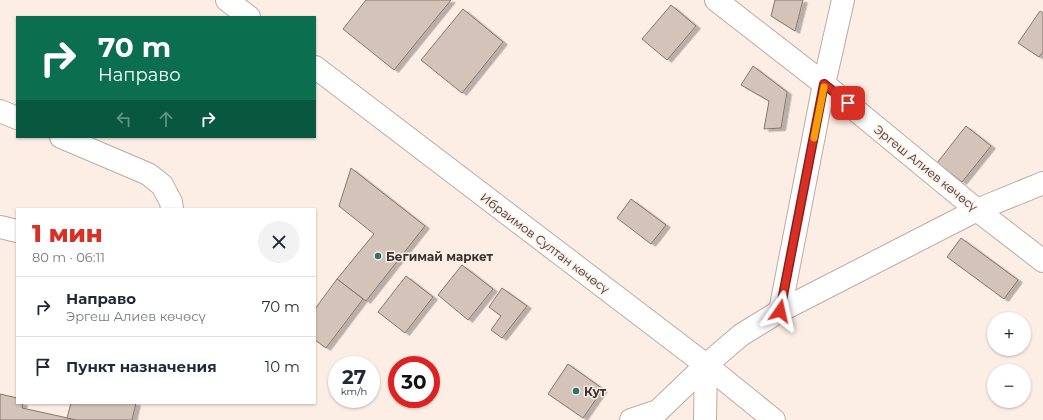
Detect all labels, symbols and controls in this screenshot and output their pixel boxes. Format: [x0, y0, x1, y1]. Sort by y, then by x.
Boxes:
text: 70 m [98, 30, 171, 64]
icon: right [32, 32, 84, 84]
text: Направо [98, 64, 181, 86]
pin [831, 86, 865, 120]
icon: arrive [837, 92, 859, 114]
icon: left [113, 108, 135, 130]
icon: ahead [155, 108, 177, 130]
icon: right [197, 108, 219, 130]
street label: Эргеш Алиев көчөсү [871, 122, 981, 215]
street label: Ибраимов Султан көчөсү [477, 189, 613, 297]
text: 1 мин [32, 219, 103, 248]
button: close [258, 221, 300, 263]
text: 80 m · 06:11 [32, 249, 105, 265]
place label: Бегимай маркет [386, 249, 494, 264]
marker: Бегимай маркет [373, 251, 383, 261]
text: Направо [66, 289, 136, 308]
position arrow [759, 290, 801, 332]
icon: right [32, 296, 54, 318]
text: 70 m [262, 297, 300, 316]
text: Эргеш Алиев көчөсү [66, 308, 206, 324]
map controls [987, 312, 1031, 408]
button: + [987, 312, 1031, 356]
icon: arrive [32, 356, 54, 378]
speed limit sign: 30 [388, 356, 440, 408]
text: Пункт назначения [66, 357, 217, 376]
text: 10 m [265, 357, 300, 376]
button: − [987, 364, 1031, 408]
text: 27 [342, 365, 366, 389]
place label: Кут [584, 384, 607, 399]
text: km/h [341, 385, 367, 398]
marker: Кут [571, 386, 581, 396]

